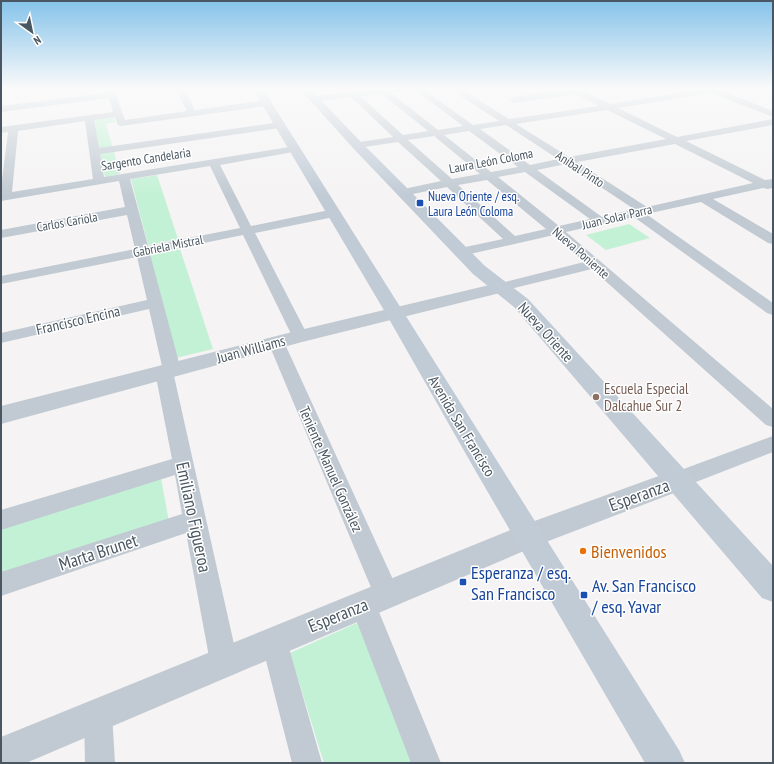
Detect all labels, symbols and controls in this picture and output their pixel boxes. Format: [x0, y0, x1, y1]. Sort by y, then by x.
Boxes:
north arrow [12, 12, 52, 52]
text: N [31, 33, 44, 48]
street label: Sargento Candelaria [100, 144, 192, 174]
street label: Laura León Coloma [448, 145, 534, 177]
street label: Aníbal Pinto [552, 147, 608, 191]
place label: Nueva Oriente / esq. Laura León Coloma [428, 188, 519, 220]
marker: Nueva Oriente / esq. Laura León Coloma [415, 198, 425, 208]
street label: Juan Solar Parra [579, 201, 654, 234]
street label: Carlos Cariola [35, 208, 99, 236]
street label: Nueva Poniente [549, 224, 613, 282]
street label: Gabriela Mistral [132, 231, 204, 261]
street label: Nueva Oriente [514, 298, 578, 366]
street label: Francisco Encina [34, 301, 122, 339]
street label: Juan Williams [214, 331, 287, 368]
street label: Avenida San Francisco [424, 372, 500, 480]
place label: Escuela Especial Dalcahue Sur 2 [604, 379, 689, 415]
marker: Escuela Especial Dalcahue Sur 2 [591, 392, 601, 402]
street label: Teniente Manuel González [295, 403, 367, 535]
street label: Emiliano Figueroa [171, 460, 217, 574]
street label: Esperanza [606, 473, 672, 517]
street label: Marta Brunet [56, 528, 140, 576]
place label: Bienvenidos [591, 540, 667, 563]
marker: Bienvenidos [578, 546, 588, 556]
place label: Esperanza / esq. San Francisco [471, 561, 571, 605]
place label: Av. San Francisco / esq. Yavar [591, 574, 696, 618]
marker: Esperanza / esq. San Francisco [458, 577, 468, 587]
marker: Av. San Francisco / esq. Yavar [579, 590, 589, 600]
street label: Esperanza [305, 593, 371, 637]

